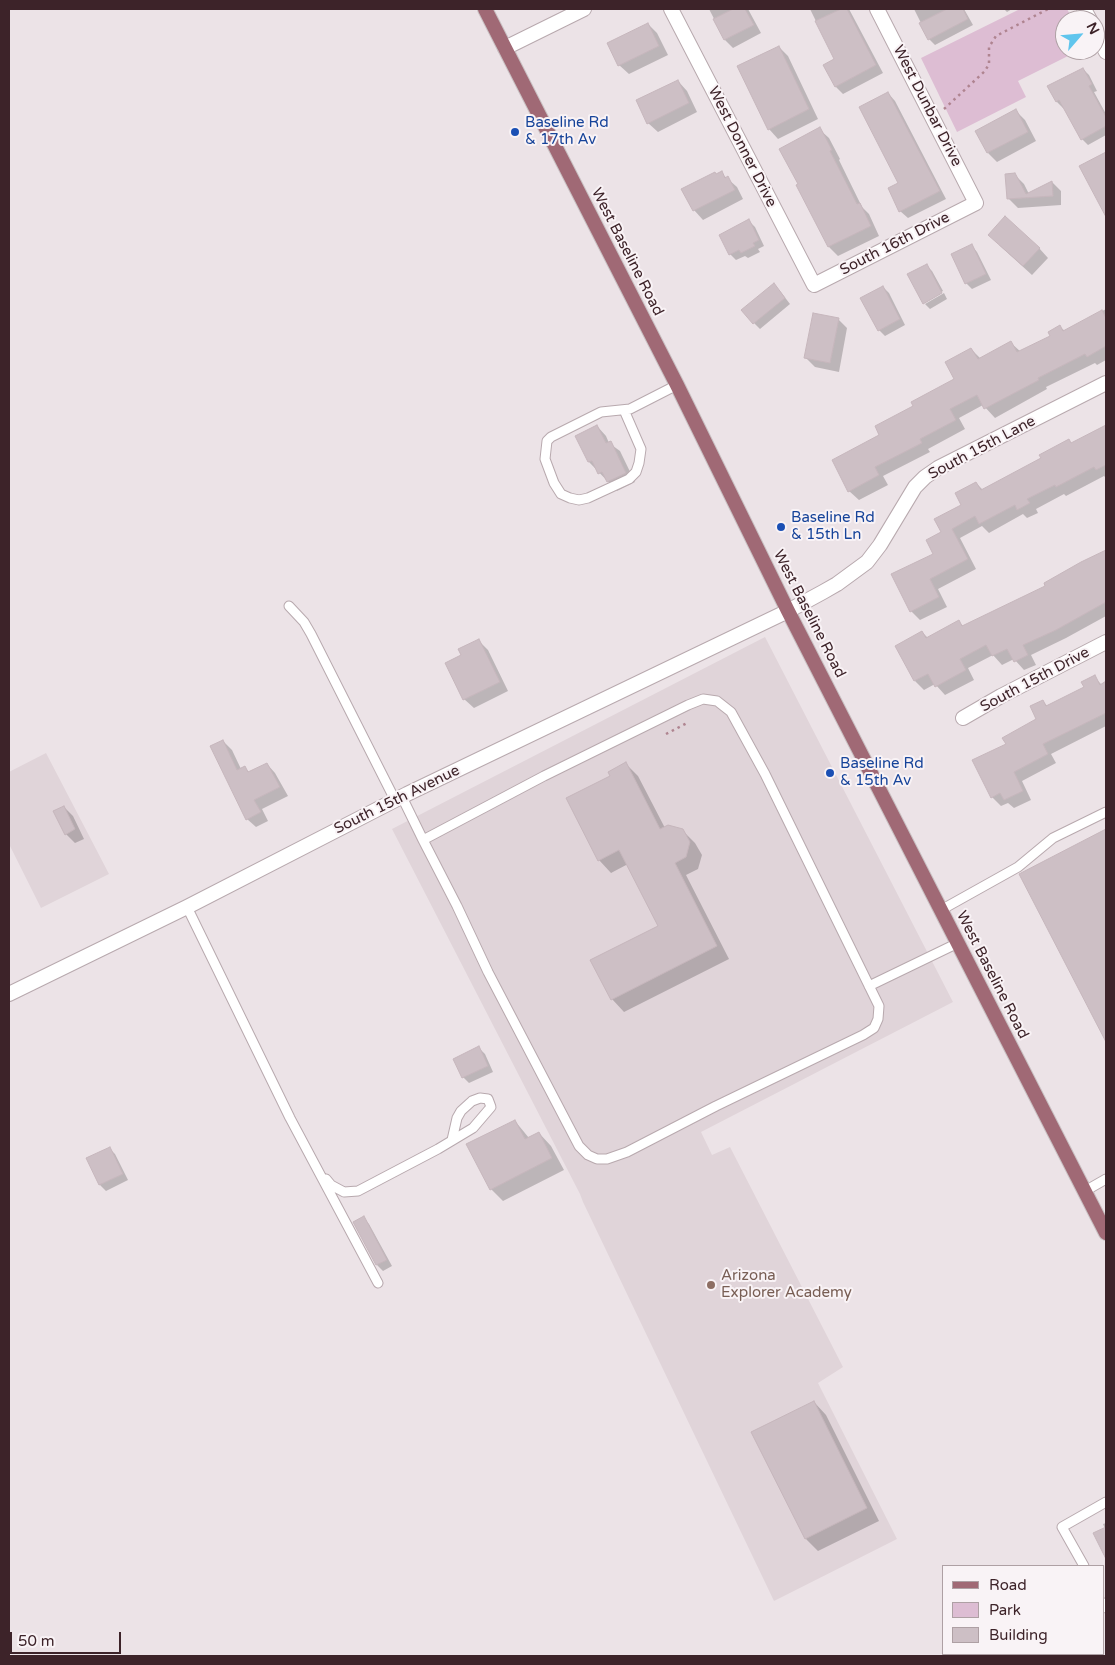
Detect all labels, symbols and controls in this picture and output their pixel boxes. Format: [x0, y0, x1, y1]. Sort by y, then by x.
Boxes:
north arrow [1055, 10, 1105, 60]
text: N [1083, 20, 1103, 37]
street label: West Dunbar Drive [889, 42, 965, 170]
street label: West Donner Drive [704, 84, 780, 210]
place label: Baseline Rd & 17th Av [525, 114, 609, 149]
marker: Baseline Rd & 17th Av [509, 126, 521, 138]
street label: West Baseline Road [587, 185, 667, 319]
street label: South 16th Drive [837, 209, 953, 279]
street label: South 15th Lane [925, 412, 1039, 484]
place label: Baseline Rd & 15th Ln [791, 509, 875, 544]
marker: Baseline Rd & 15th Ln [775, 521, 787, 533]
street label: West Baseline Road [769, 547, 849, 681]
street label: South 15th Drive [977, 644, 1093, 716]
place label: Baseline Rd & 15th Av [840, 755, 924, 790]
street label: South 15th Avenue [331, 762, 463, 838]
marker: Baseline Rd & 15th Av [824, 767, 836, 779]
street label: West Baseline Road [952, 908, 1032, 1042]
place label: Arizona Explorer Academy [721, 1267, 852, 1302]
marker: Arizona Explorer Academy [705, 1279, 717, 1291]
legend [942, 1565, 1105, 1655]
text: Road [989, 1576, 1027, 1594]
text: Park [989, 1601, 1021, 1619]
scale bar [12, 1622, 124, 1654]
text: Building [989, 1626, 1048, 1644]
text: 50 m [18, 1632, 55, 1650]

